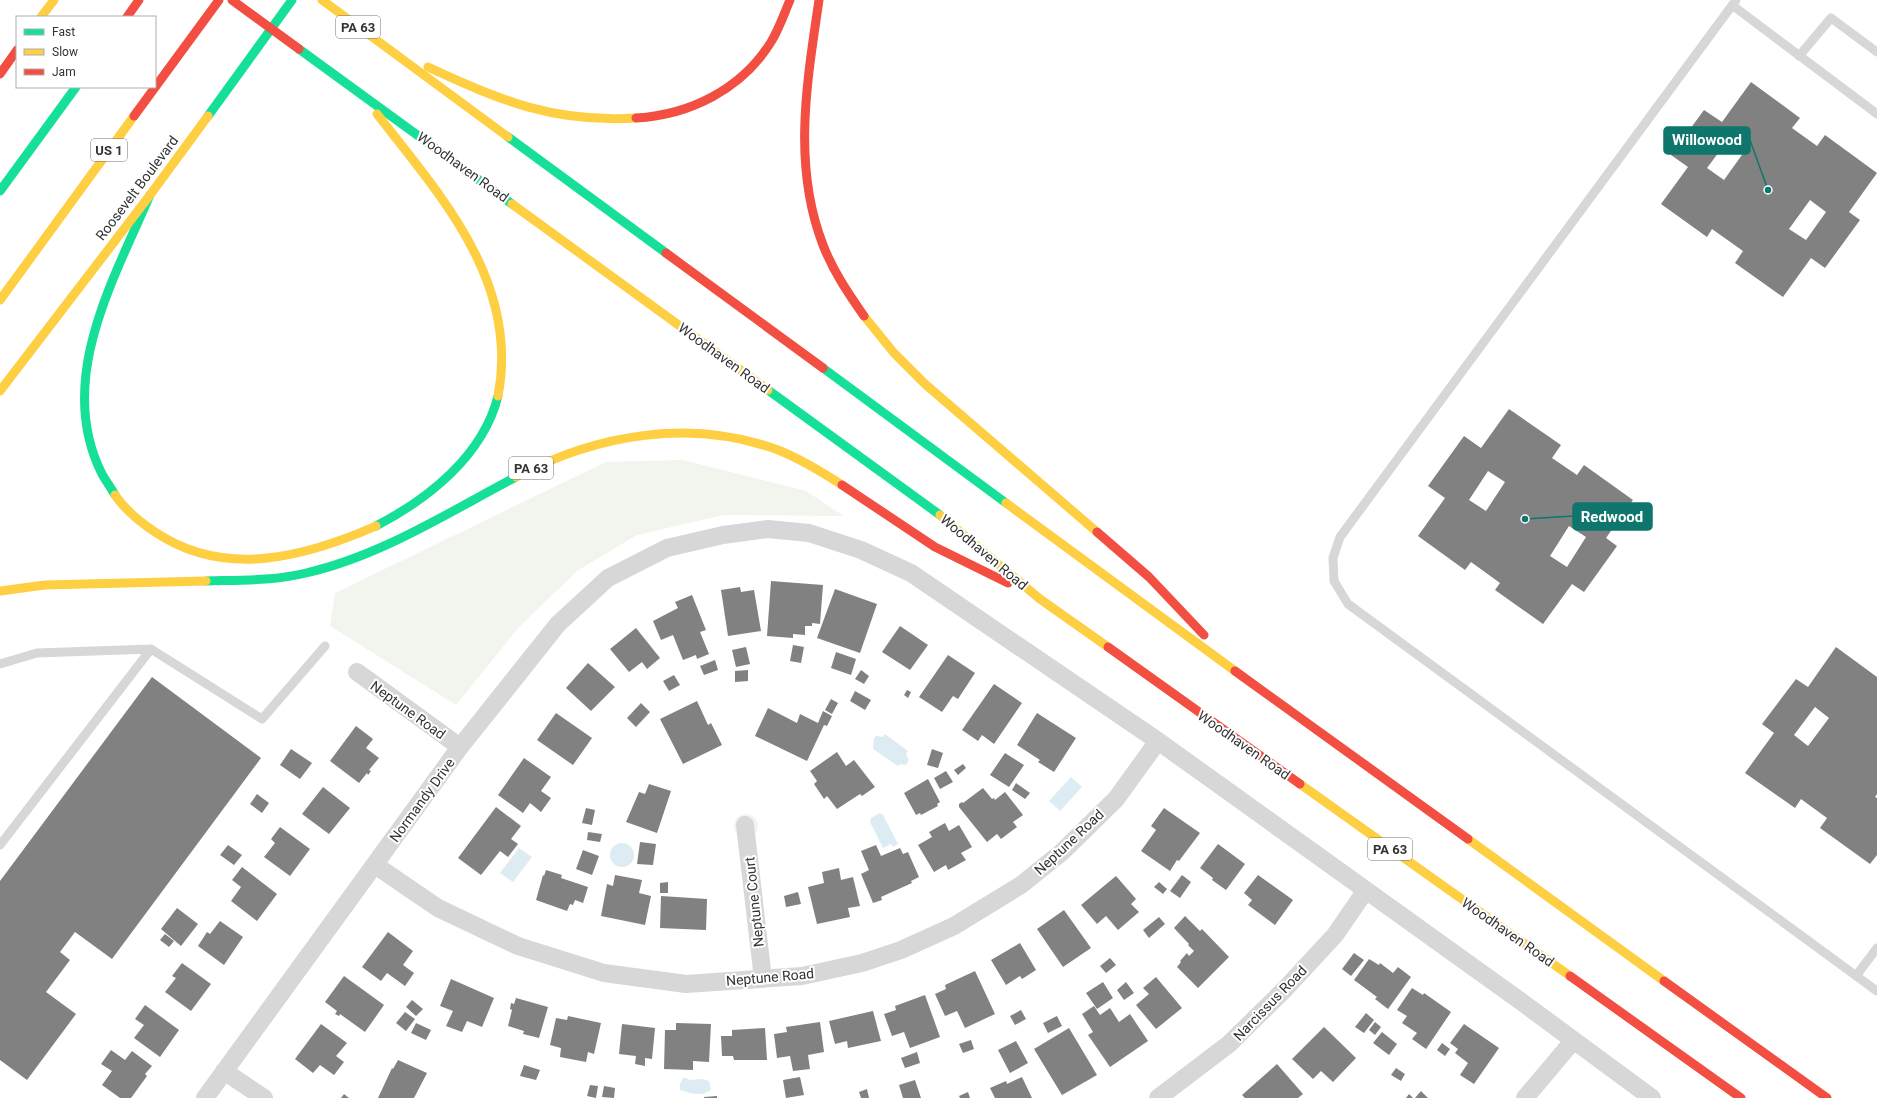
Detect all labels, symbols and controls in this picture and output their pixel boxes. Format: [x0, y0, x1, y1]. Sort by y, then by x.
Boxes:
legend [16, 16, 156, 88]
road number: PA 63 [336, 16, 380, 38]
text: Fast [52, 25, 75, 39]
text: Slow [52, 45, 78, 59]
text: Jam [52, 65, 76, 79]
callout: Willowood [1664, 127, 1750, 154]
street label: Woodhaven Road [414, 129, 512, 205]
text: Willowood [1672, 131, 1742, 149]
street label: Roosevelt Boulevard [92, 133, 182, 243]
road number: US 1 [91, 139, 127, 161]
street label: Woodhaven Road [675, 320, 773, 396]
road number: PA 63 [509, 457, 553, 479]
callout: Redwood [1573, 503, 1652, 530]
text: Redwood [1581, 508, 1643, 526]
street label: Woodhaven Road [937, 511, 1031, 593]
street label: Neptune Road [368, 678, 448, 742]
street label: Woodhaven Road [1195, 707, 1293, 783]
street label: Normandy Drive [386, 755, 458, 845]
street label: Neptune Road [1031, 806, 1107, 878]
road number: PA 63 [1368, 838, 1412, 860]
street label: Neptune Court [741, 856, 767, 948]
street label: Woodhaven Road [1459, 894, 1557, 970]
street label: Narcissus Road [1230, 962, 1310, 1044]
street label: Neptune Road [725, 965, 815, 989]

